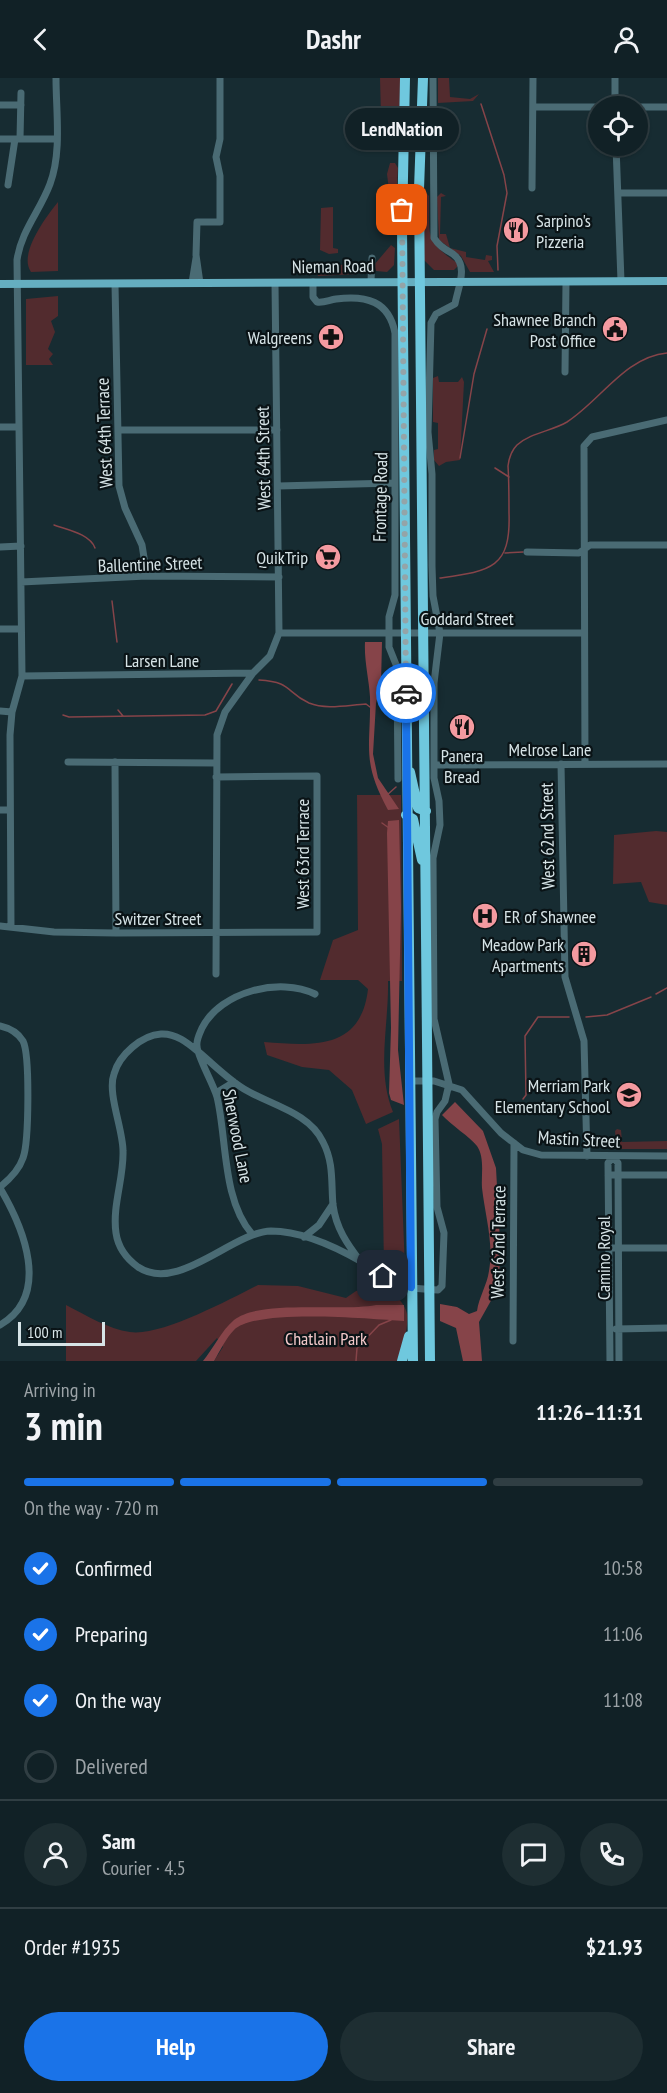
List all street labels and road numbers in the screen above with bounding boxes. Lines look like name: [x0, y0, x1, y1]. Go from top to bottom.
street label: Nieman Road: [292, 254, 374, 278]
street label: West 64th Terrace: [91, 377, 117, 489]
street label: West 64th Street: [251, 406, 275, 510]
street label: Frontage Road: [368, 452, 392, 542]
street label: Ballentine Street: [97, 551, 203, 577]
street label: Goddard Street: [420, 607, 514, 630]
street label: Larsen Lane: [125, 649, 199, 672]
street label: Melrose Lane: [509, 738, 591, 761]
street label: West 62nd Street: [535, 782, 559, 890]
street label: West 63rd Terrace: [291, 799, 314, 909]
street label: Switzer Street: [115, 907, 201, 930]
street label: Sherwood Lane: [218, 1087, 258, 1185]
street label: Mastin Street: [537, 1125, 621, 1153]
street label: West 62nd Terrace: [486, 1185, 510, 1299]
street label: Camino Royal: [592, 1215, 615, 1300]

